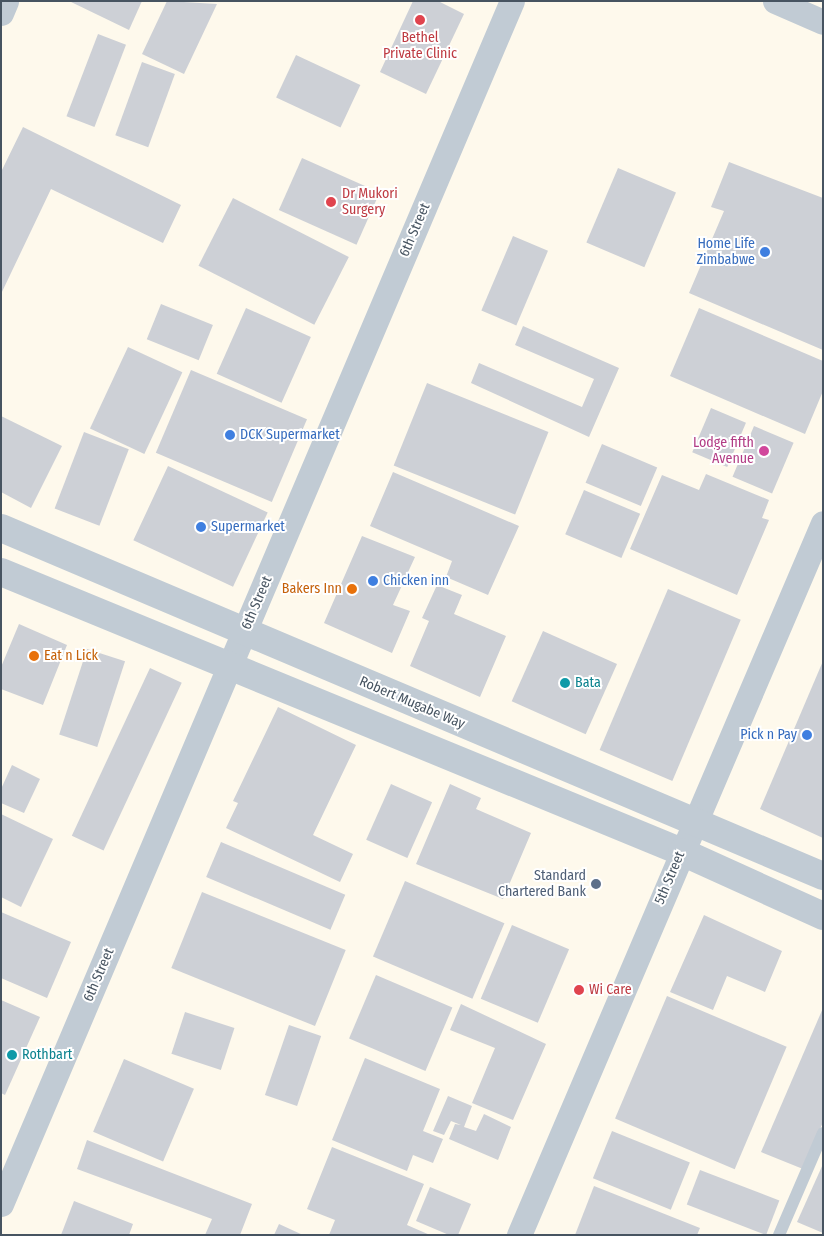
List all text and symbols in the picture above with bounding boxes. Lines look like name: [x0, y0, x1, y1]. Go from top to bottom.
marker: Bethel Private Clinic: [413, 13, 427, 27]
place label: Bethel Private Clinic: [383, 30, 457, 62]
place label: Dr Mukori Surgery: [342, 186, 398, 218]
marker: Dr Mukori Surgery: [324, 195, 338, 209]
street label: 6th Street: [396, 201, 434, 259]
place label: Home Life Zimbabwe: [696, 236, 755, 268]
marker: Home Life Zimbabwe: [759, 246, 771, 258]
place label: DCK Supermarket: [240, 427, 340, 443]
marker: DCK Supermarket: [224, 429, 236, 441]
place label: Lodge fifth Avenue: [693, 435, 754, 468]
marker: Lodge fifth Avenue: [758, 445, 770, 457]
place label: Supermarket: [211, 519, 285, 535]
marker: Supermarket: [195, 521, 207, 533]
place label: Chicken inn: [383, 573, 449, 589]
street label: 6th Street: [238, 574, 276, 632]
marker: Chicken inn: [367, 575, 379, 587]
place label: Bakers Inn: [282, 581, 342, 597]
marker: Bakers Inn: [346, 583, 358, 595]
place label: Eat n Lick: [44, 648, 98, 664]
marker: Eat n Lick: [28, 650, 40, 662]
street label: Robert Mugabe Way: [357, 673, 467, 733]
place label: Bata: [575, 675, 601, 691]
marker: Bata: [559, 677, 571, 689]
place label: Pick n Pay: [740, 727, 797, 743]
marker: Pick n Pay: [801, 729, 813, 741]
street label: 5th Street: [651, 849, 689, 907]
place label: Standard Chartered Bank: [498, 868, 586, 900]
marker: Standard Chartered Bank: [590, 878, 602, 890]
street label: 6th Street: [80, 946, 118, 1004]
place label: Wi Care: [589, 982, 632, 998]
marker: Wi Care: [573, 984, 585, 996]
place label: Rothbart: [22, 1047, 72, 1063]
marker: Rothbart: [6, 1049, 18, 1061]

